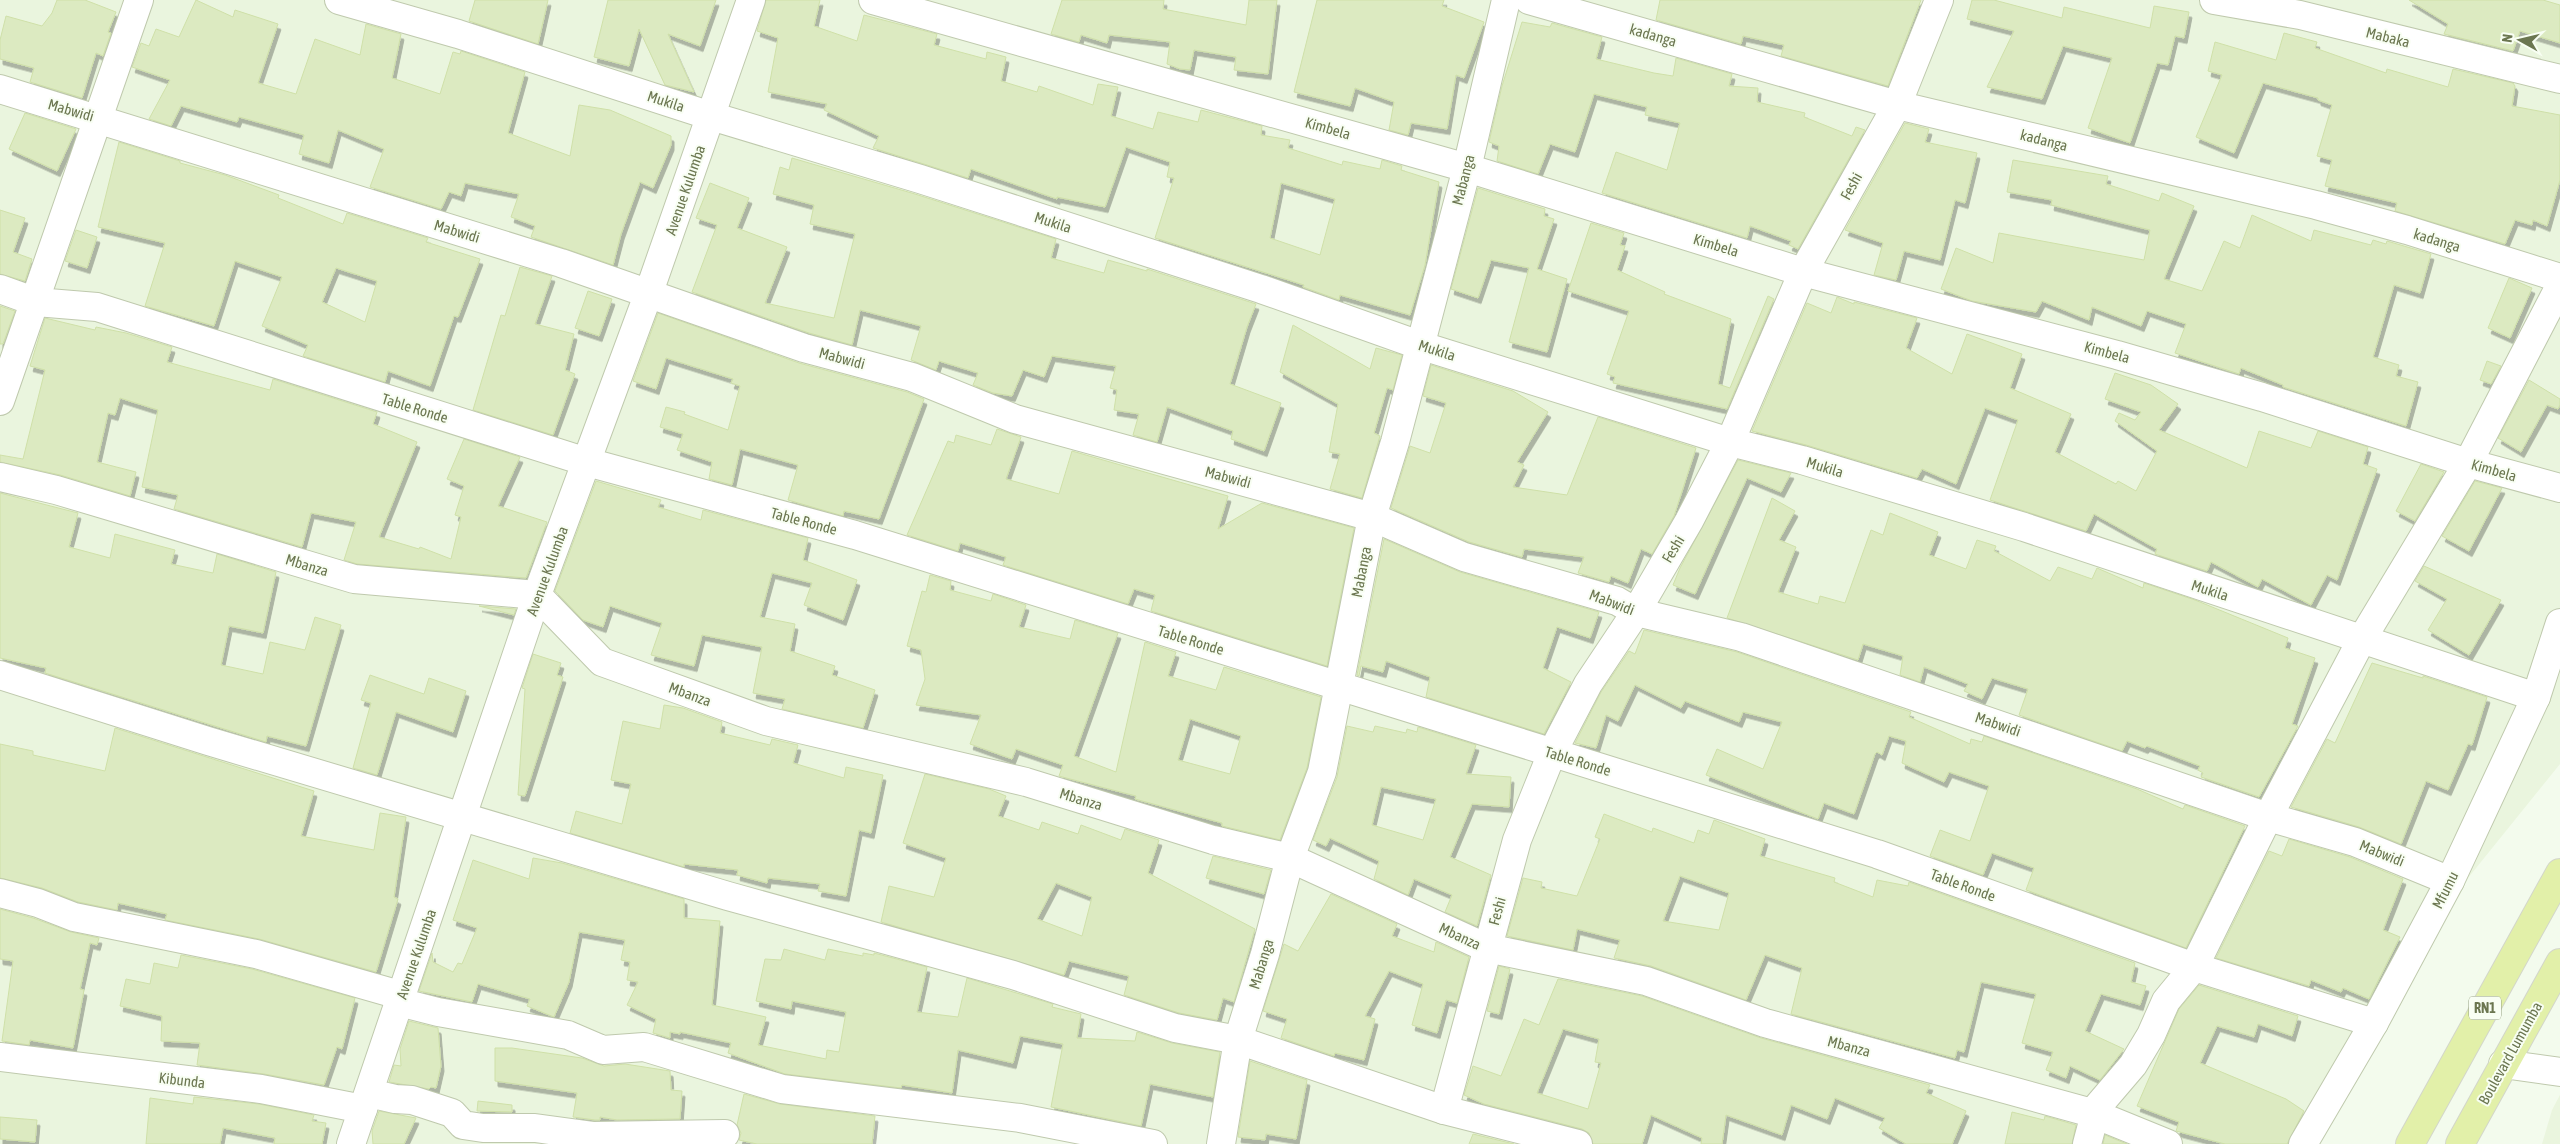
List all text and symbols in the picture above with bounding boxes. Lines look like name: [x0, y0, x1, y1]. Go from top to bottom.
north arrow: [2495, 15, 2545, 65]
street label: kadanga: [1628, 20, 1678, 50]
street label: Mabaka: [2364, 23, 2412, 51]
text: N: [2499, 33, 2516, 43]
street label: Mukila: [645, 87, 687, 115]
street label: Mabwidi: [46, 95, 96, 125]
street label: Kimbela: [1303, 113, 1353, 143]
street label: kadanga: [2019, 126, 2069, 154]
street label: Avenue Kulumba: [662, 143, 708, 237]
street label: Mabanga: [1449, 153, 1477, 207]
street label: Feshi: [1837, 169, 1865, 203]
street label: Mukila: [1032, 208, 1074, 236]
street label: Mabwidi: [432, 216, 482, 246]
street label: kadanga: [2412, 225, 2462, 255]
street label: Kimbela: [1691, 230, 1741, 260]
street label: Mukila: [1416, 336, 1458, 364]
street label: Kimbela: [2082, 338, 2132, 366]
street label: Mabwidi: [817, 344, 867, 372]
street label: Table Ronde: [380, 390, 450, 426]
street label: Mukila: [1804, 453, 1846, 481]
street label: Kimbela: [2469, 455, 2519, 485]
street label: Mabwidi: [1203, 463, 1253, 491]
street label: Table Ronde: [769, 504, 839, 538]
street label: Avenue Kulumba: [523, 524, 571, 618]
street label: Feshi: [1658, 532, 1688, 566]
street label: Mabanga: [1348, 545, 1374, 599]
street label: Mbanza: [284, 550, 330, 580]
street label: Mukila: [2189, 576, 2231, 604]
street label: Mabwidi: [1587, 586, 1637, 618]
street label: Table Ronde: [1156, 622, 1226, 658]
street label: Mbanza: [667, 679, 713, 709]
street label: Mabwidi: [1973, 708, 2023, 740]
street label: Table Ronde: [1543, 743, 1613, 779]
street label: Mbanza: [1058, 784, 1104, 814]
street label: Mabwidi: [2357, 836, 2407, 870]
street label: Table Ronde: [1928, 865, 1998, 905]
street label: Mfumu: [2428, 869, 2462, 911]
street label: Feshi: [1485, 895, 1509, 927]
street label: Avenue Kulumba: [393, 907, 439, 1001]
street label: Mbanza: [1437, 919, 1483, 953]
street label: Mabanga: [1245, 937, 1277, 991]
road number: RN1: [2469, 996, 2501, 1020]
street label: Boulevard Lumumba: [2475, 999, 2545, 1107]
street label: Mbanza: [1826, 1032, 1872, 1060]
street label: Kibunda: [158, 1069, 206, 1091]

